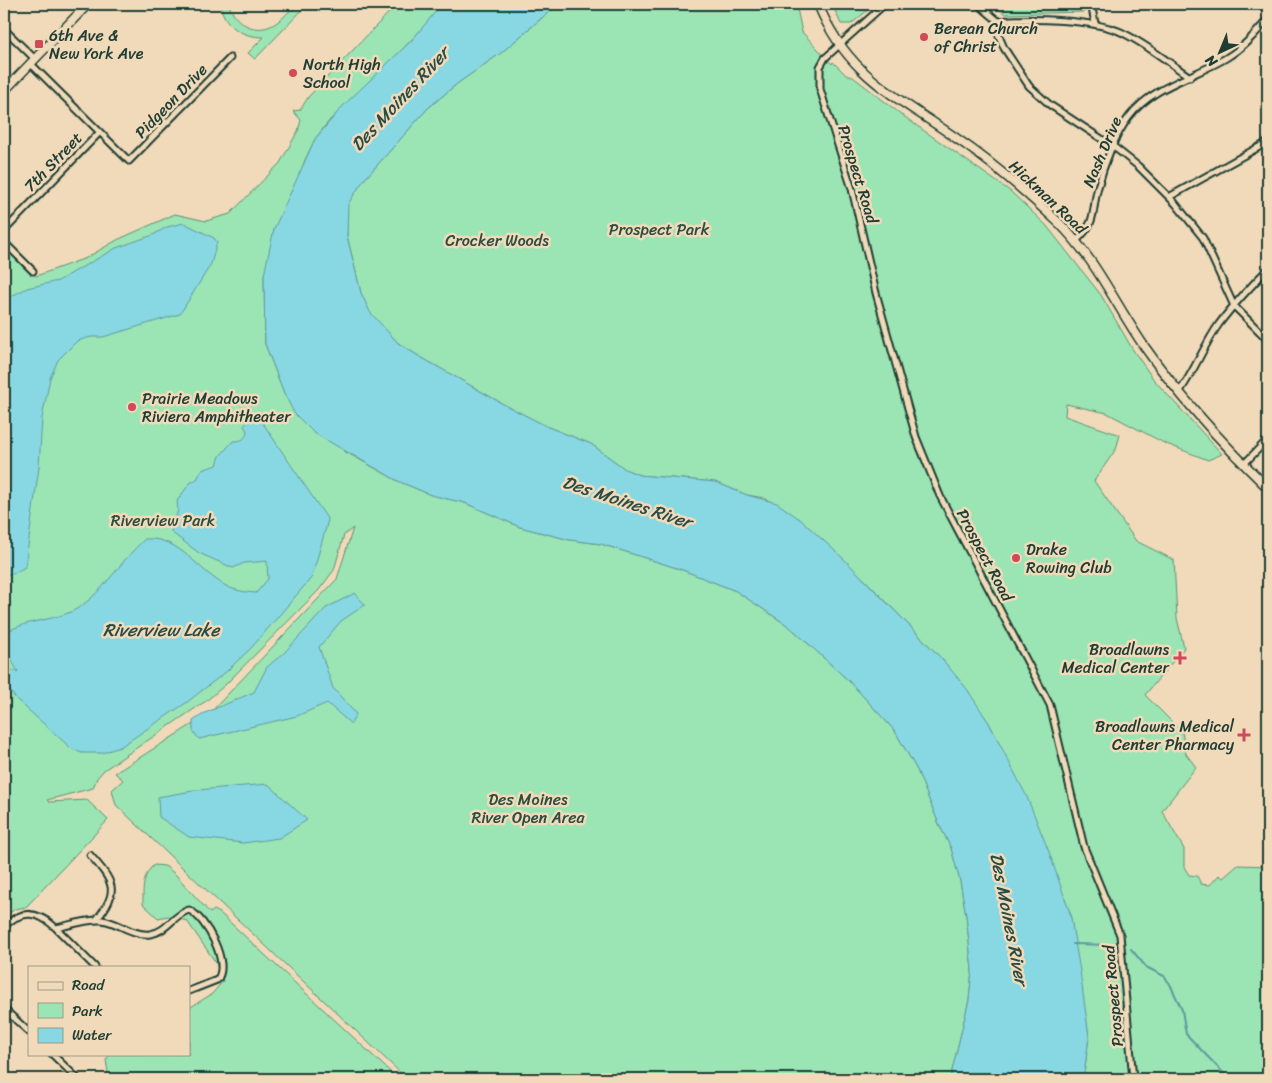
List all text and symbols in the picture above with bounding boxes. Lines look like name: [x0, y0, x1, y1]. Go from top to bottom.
place label: Berean Church of Christ: [934, 14, 1038, 61]
place label: 6th Ave & New York Ave: [49, 21, 144, 68]
north arrow: [1194, 28, 1244, 78]
marker: Berean Church of Christ: [918, 31, 930, 43]
water label: Des Moines River: [343, 37, 460, 159]
marker: 6th Ave & New York Ave: [33, 38, 45, 50]
text: N: [1199, 48, 1224, 74]
place label: North High School: [303, 50, 381, 97]
street label: Pidgeon Drive: [127, 56, 215, 146]
marker: North High School: [287, 67, 299, 79]
street label: Nash Drive: [1074, 112, 1130, 192]
street label: Prospect Road: [829, 121, 887, 228]
street label: 7th Street: [16, 125, 90, 199]
street label: Hickman Road: [1002, 152, 1095, 243]
park label: Prospect Park: [609, 215, 710, 244]
park label: Crocker Woods: [445, 226, 549, 255]
place label: Prairie Meadows Riviera Amphitheater: [142, 384, 292, 431]
marker: Prairie Meadows Riviera Amphitheater: [126, 401, 138, 413]
water label: Des Moines River: [558, 466, 699, 539]
street label: Prospect Road: [948, 503, 1022, 608]
park label: Riverview Park: [111, 506, 215, 535]
place label: Drake Rowing Club: [1026, 535, 1112, 582]
marker: Drake Rowing Club: [1010, 552, 1022, 564]
water label: Riverview Lake: [103, 614, 221, 646]
place label: Broadlawns Medical Center: [1062, 635, 1170, 682]
marker: Broadlawns Medical Center: [1173, 651, 1187, 665]
place label: Broadlawns Medical Center Pharmacy: [1095, 712, 1235, 759]
marker: Broadlawns Medical Center Pharmacy: [1238, 729, 1250, 741]
park label: Des Moines River Open Area: [471, 785, 585, 832]
water label: Des Moines River: [981, 850, 1038, 991]
street label: Prospect Road: [1094, 943, 1132, 1048]
legend: [28, 966, 190, 1056]
text: Road: [72, 972, 105, 998]
text: Park: [72, 998, 103, 1024]
text: Water: [72, 1022, 112, 1048]

